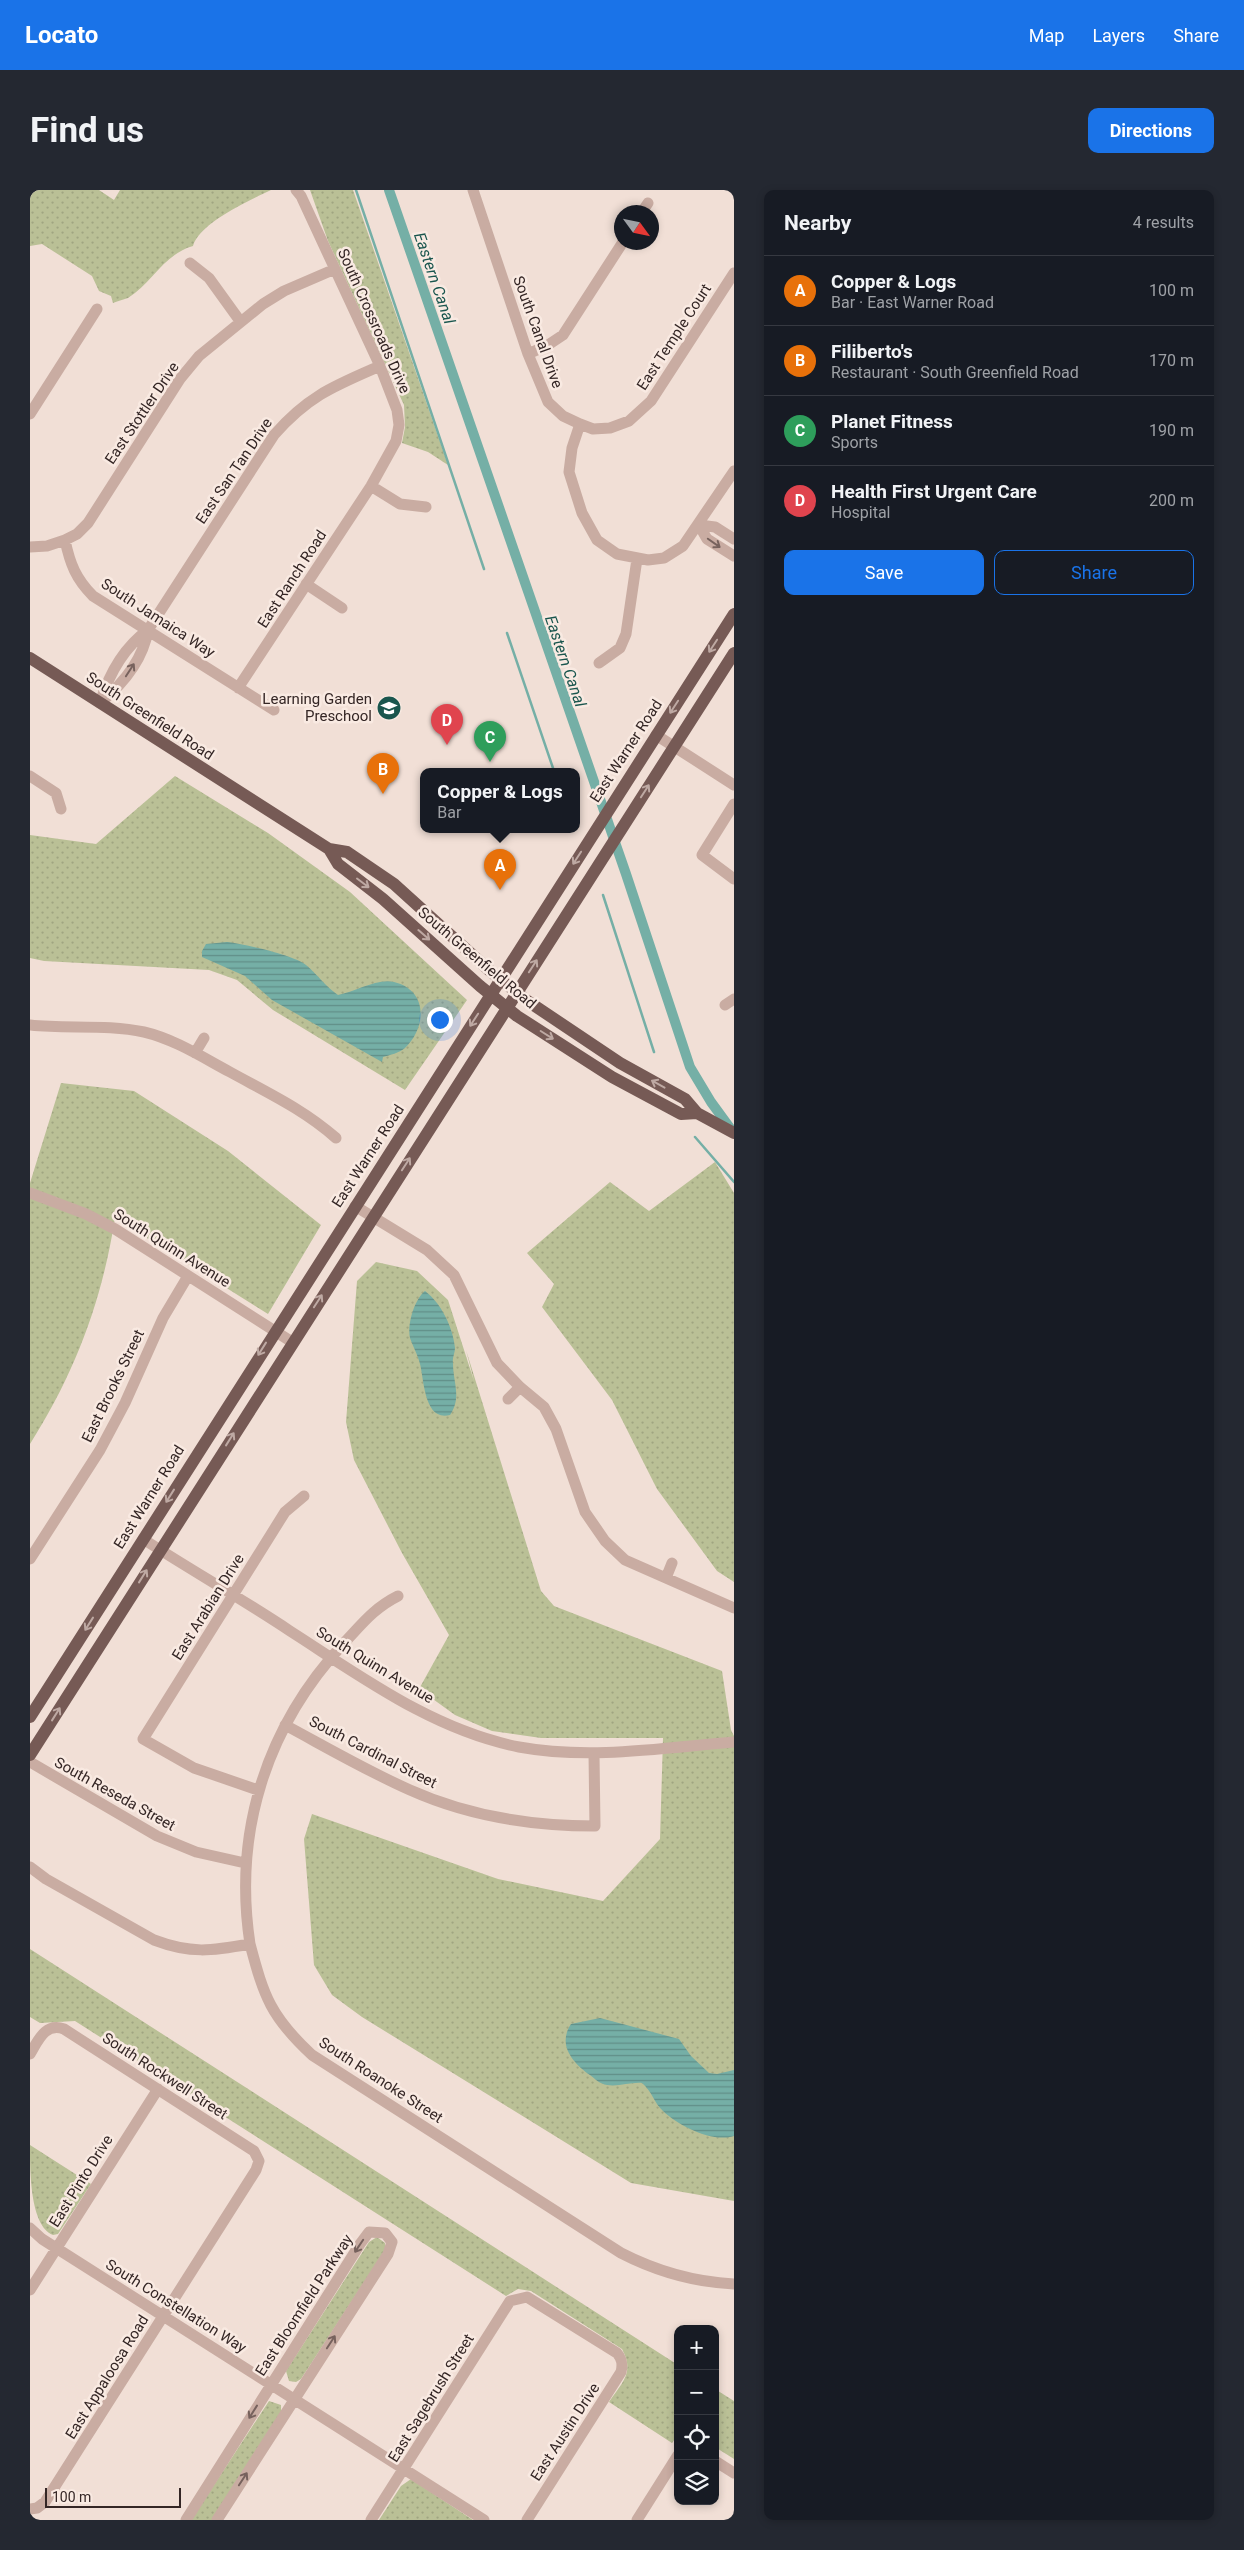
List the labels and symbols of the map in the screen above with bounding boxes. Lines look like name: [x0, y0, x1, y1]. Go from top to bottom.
north arrow: [614, 205, 659, 250]
water label: Eastern Canal: [410, 230, 459, 327]
street label: South Crossroads Drive: [334, 246, 414, 396]
street label: South Canal Drive: [509, 273, 567, 391]
street label: East Temple Court: [633, 281, 715, 393]
street label: East Stottler Drive: [101, 359, 183, 467]
street label: East San Tan Drive: [192, 415, 276, 527]
street label: East Ranch Road: [254, 527, 330, 631]
one-way arrow: [707, 538, 721, 548]
street label: South Jamaica Way: [98, 575, 218, 661]
water label: Eastern Canal: [541, 613, 590, 710]
one-way arrow: [708, 639, 719, 653]
one-way arrow: [125, 664, 135, 678]
street label: South Greenfield Road: [83, 668, 217, 764]
place label: Learning Garden Preschool: [262, 690, 372, 725]
school or university icon: Learning Garden Preschool: [376, 695, 402, 721]
street label: East Warner Road: [586, 696, 666, 806]
one-way arrow: [669, 699, 679, 713]
pin: D: [431, 704, 463, 745]
pin: C: [474, 721, 506, 762]
pin: B: [367, 753, 399, 794]
one-way arrow: [640, 784, 651, 798]
pin: A: [484, 849, 516, 890]
one-way arrow: [571, 850, 581, 864]
one-way arrow: [356, 878, 369, 889]
street label: South Greenfield Road: [414, 903, 540, 1013]
one-way arrow: [417, 929, 430, 940]
one-way arrow: [528, 960, 538, 974]
your location: [427, 1007, 453, 1033]
one-way arrow: [468, 1012, 478, 1026]
one-way arrow: [539, 1030, 553, 1040]
one-way arrow: [651, 1079, 666, 1089]
street label: East Warner Road: [328, 1101, 408, 1211]
one-way arrow: [401, 1157, 411, 1171]
street label: South Quinn Avenue: [110, 1205, 234, 1291]
one-way arrow: [313, 1294, 323, 1308]
street label: East Brooks Street: [78, 1327, 148, 1445]
one-way arrow: [257, 1342, 267, 1356]
one-way arrow: [225, 1433, 235, 1447]
street label: East Warner Road: [110, 1442, 188, 1552]
one-way arrow: [164, 1488, 174, 1502]
street label: East Arabian Drive: [168, 1551, 248, 1663]
one-way arrow: [138, 1570, 148, 1584]
one-way arrow: [83, 1617, 93, 1631]
street label: South Quinn Avenue: [313, 1623, 437, 1707]
one-way arrow: [51, 1707, 61, 1721]
street label: South Cardinal Street: [306, 1712, 440, 1792]
street label: South Reseda Street: [51, 1753, 179, 1835]
street label: South Rockwell Street: [99, 2029, 231, 2123]
street label: South Roanoke Street: [316, 2033, 446, 2127]
street label: East Pinto Drive: [45, 2132, 117, 2230]
street label: East Bloomfield Parkway: [252, 2231, 356, 2379]
one-way arrow: [354, 2238, 364, 2252]
street label: South Constellation Way: [102, 2255, 250, 2357]
street label: East Appaloosa Road: [62, 2312, 152, 2442]
street label: East Sagebrush Street: [384, 2331, 478, 2465]
one-way arrow: [326, 2336, 336, 2350]
street label: East Austin Drive: [527, 2380, 603, 2484]
one-way arrow: [248, 2405, 258, 2419]
one-way arrow: [238, 2472, 248, 2486]
scale bar: [45, 2485, 181, 2508]

